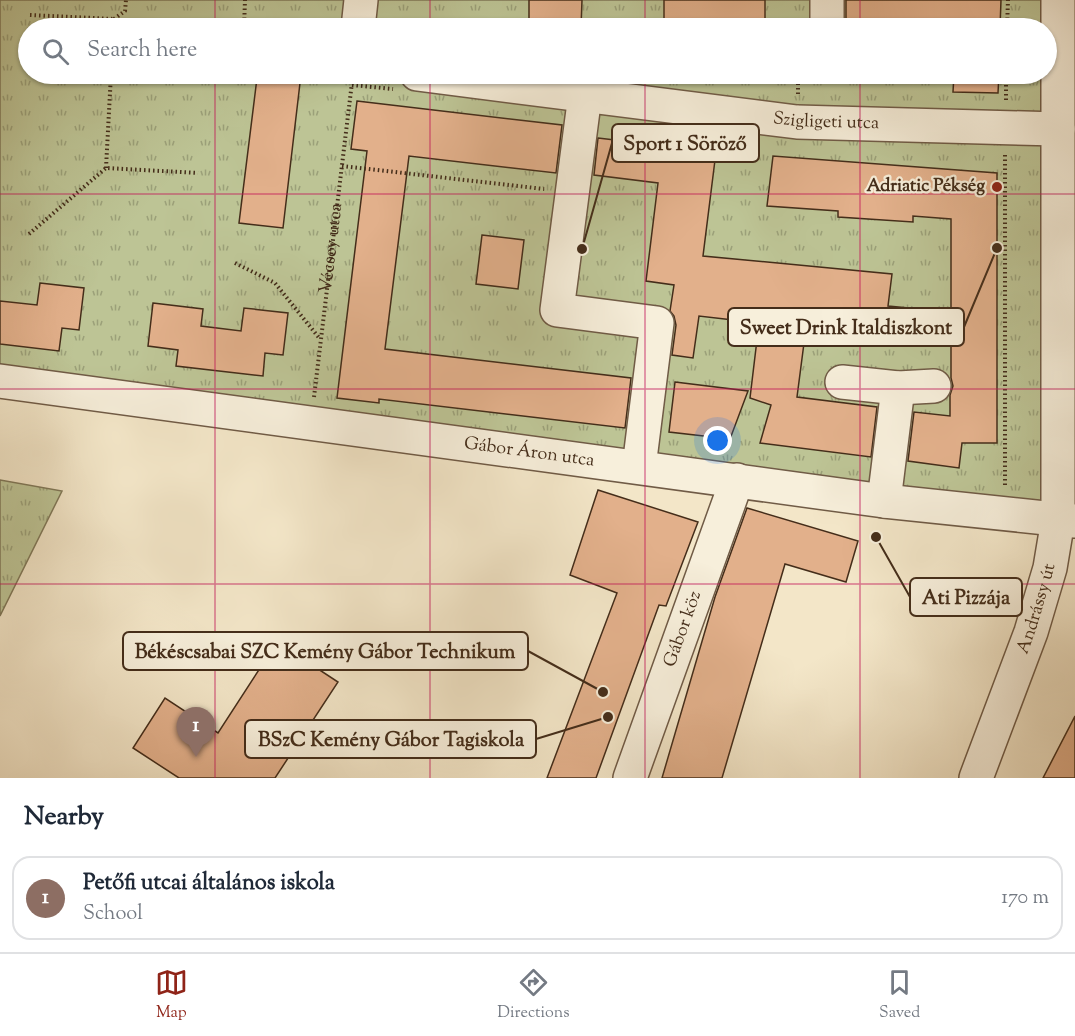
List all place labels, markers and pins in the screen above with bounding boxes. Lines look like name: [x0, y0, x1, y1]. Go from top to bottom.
callout: Sport 1 Söröző: [612, 124, 759, 162]
place label: Adriatic Pékség: [866, 174, 985, 200]
marker: Adriatic Pékség: [990, 180, 1004, 194]
callout: Sweet Drink Italdiszkont: [728, 308, 964, 346]
callout: Ati Pizzája: [910, 578, 1022, 616]
callout: Békéscsabai SZC Kemény Gábor Technikum: [123, 632, 528, 670]
pin: 1: [176, 708, 216, 757]
callout: BSzC Kemény Gábor Tagiskola: [245, 720, 536, 758]

